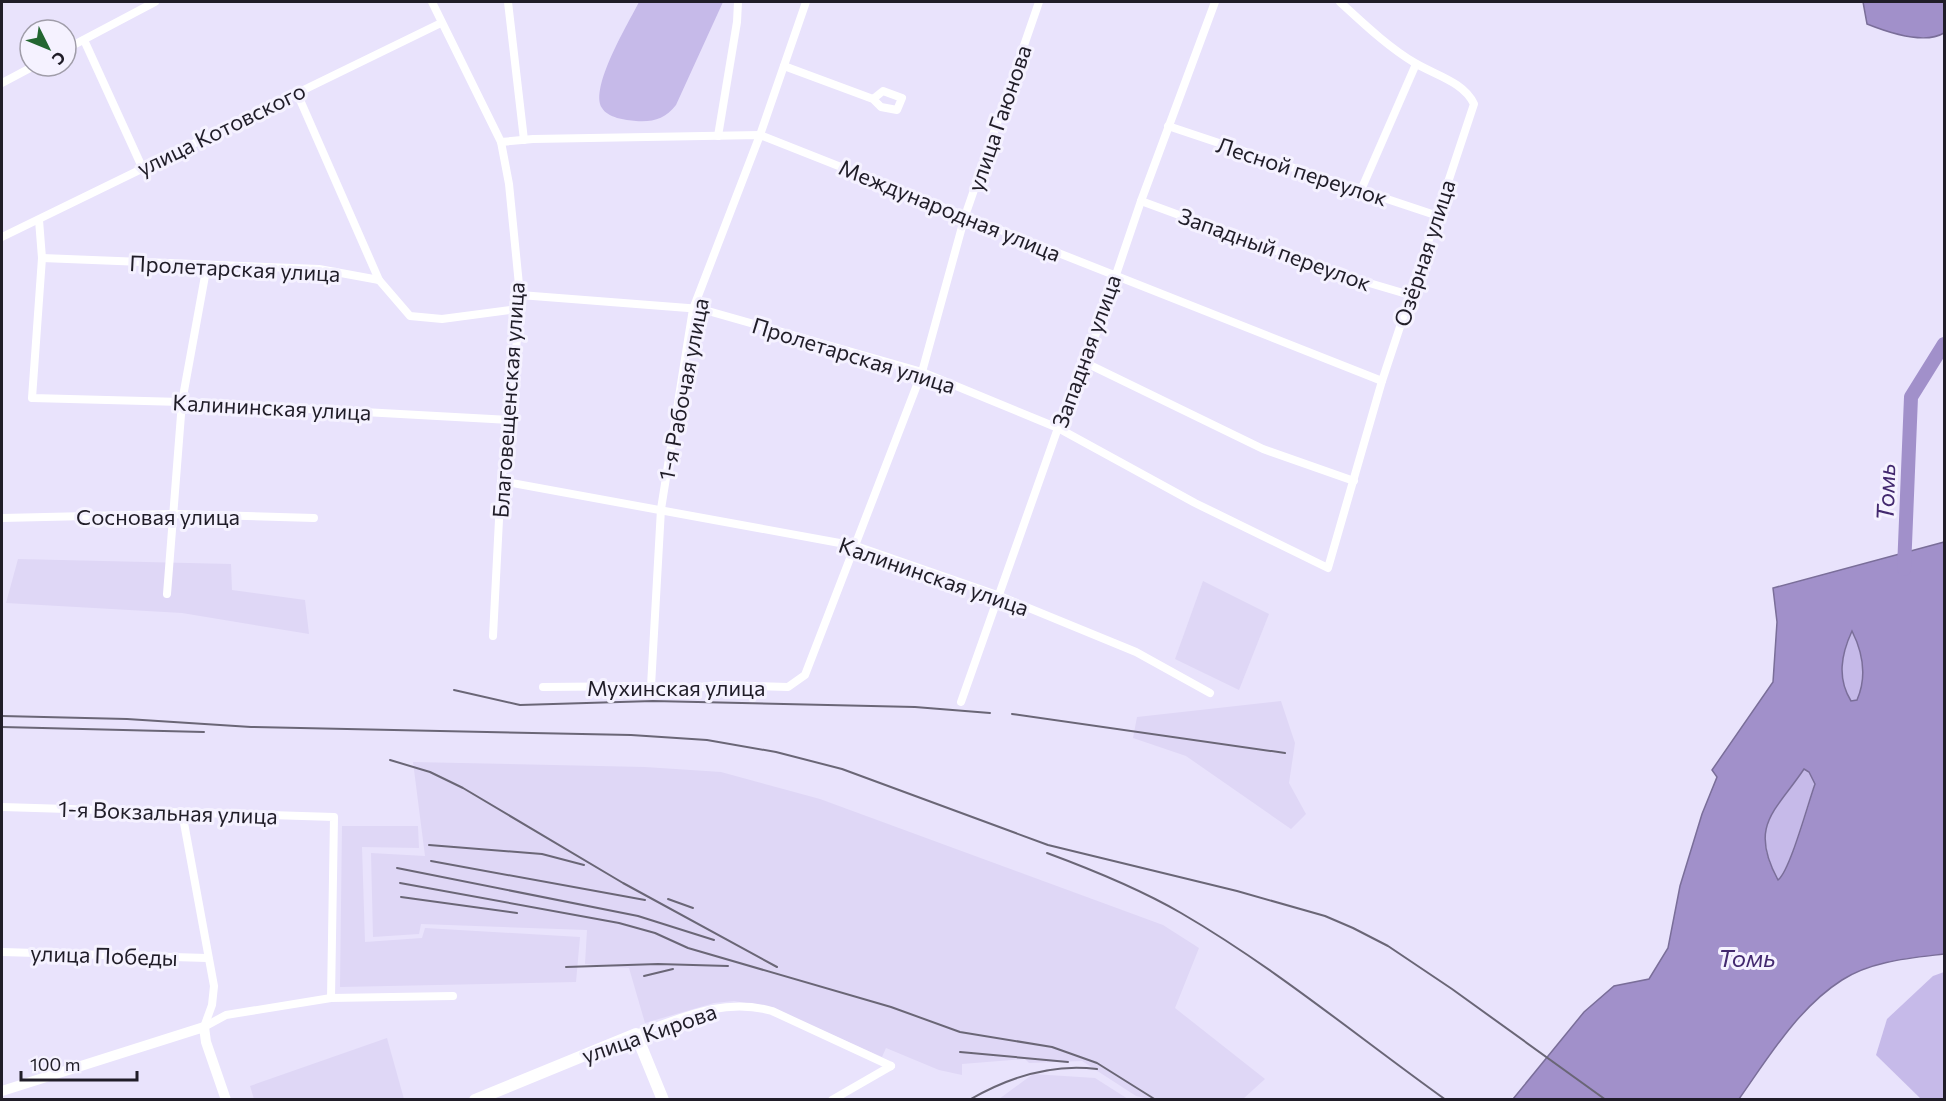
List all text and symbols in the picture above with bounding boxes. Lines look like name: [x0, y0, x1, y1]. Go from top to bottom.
north arrow: [18, 18, 78, 78]
street label: улица Гаюнова: [961, 41, 1037, 195]
text: С: [49, 48, 70, 69]
street label: улица Котовского: [132, 76, 310, 182]
street label: Лесной переулок: [1213, 131, 1391, 211]
street label: Международная улица: [835, 153, 1065, 267]
street label: Озёрная улица: [1388, 176, 1460, 330]
street label: Западный переулок: [1175, 202, 1375, 296]
street label: Пролетарская улица: [129, 249, 341, 287]
street label: Западная улица: [1046, 271, 1126, 431]
street label: Благовещенская улица: [486, 281, 530, 519]
street label: 1-я Рабочая улица: [652, 296, 714, 482]
street label: Пролетарская улица: [749, 311, 959, 399]
street label: Калининская улица: [172, 388, 372, 426]
water label: Томь: [1870, 463, 1900, 521]
street label: Сосновая улица: [76, 503, 240, 530]
street label: Калининская улица: [835, 531, 1033, 621]
street label: Мухинская улица: [587, 674, 765, 701]
street label: 1-я Вокзальная улица: [58, 795, 278, 829]
street label: улица Победы: [30, 939, 178, 971]
water label: Томь: [1718, 943, 1776, 972]
street label: улица Кирова: [578, 997, 720, 1069]
scale bar: [21, 1044, 136, 1082]
text: 100 m: [30, 1053, 80, 1075]

